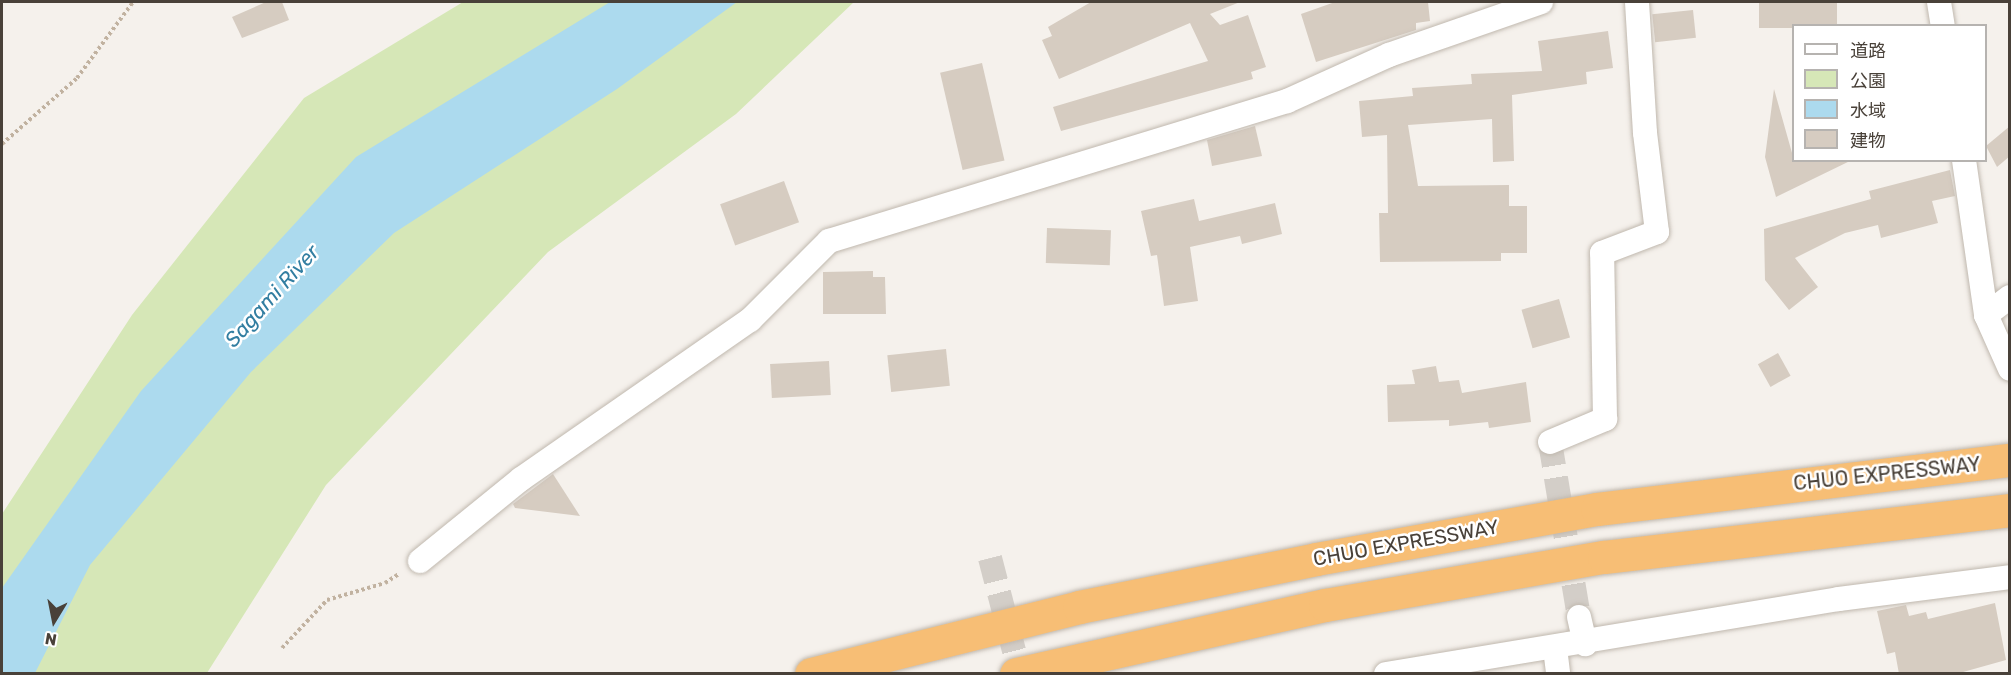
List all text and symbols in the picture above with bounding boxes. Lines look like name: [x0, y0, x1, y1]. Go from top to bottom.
legend: [1792, 24, 1987, 162]
text: 道路: [1850, 40, 1886, 62]
text: 公園: [1850, 70, 1886, 92]
text: 水域: [1850, 100, 1886, 122]
text: 建物: [1850, 130, 1886, 152]
water label: Sagami River: [219, 240, 325, 352]
street label: CHUO EXPRESSWAY: [1792, 452, 1982, 496]
street label: CHUO EXPRESSWAY: [1311, 515, 1501, 571]
north arrow: [24, 591, 84, 651]
text: N: [43, 629, 58, 650]

